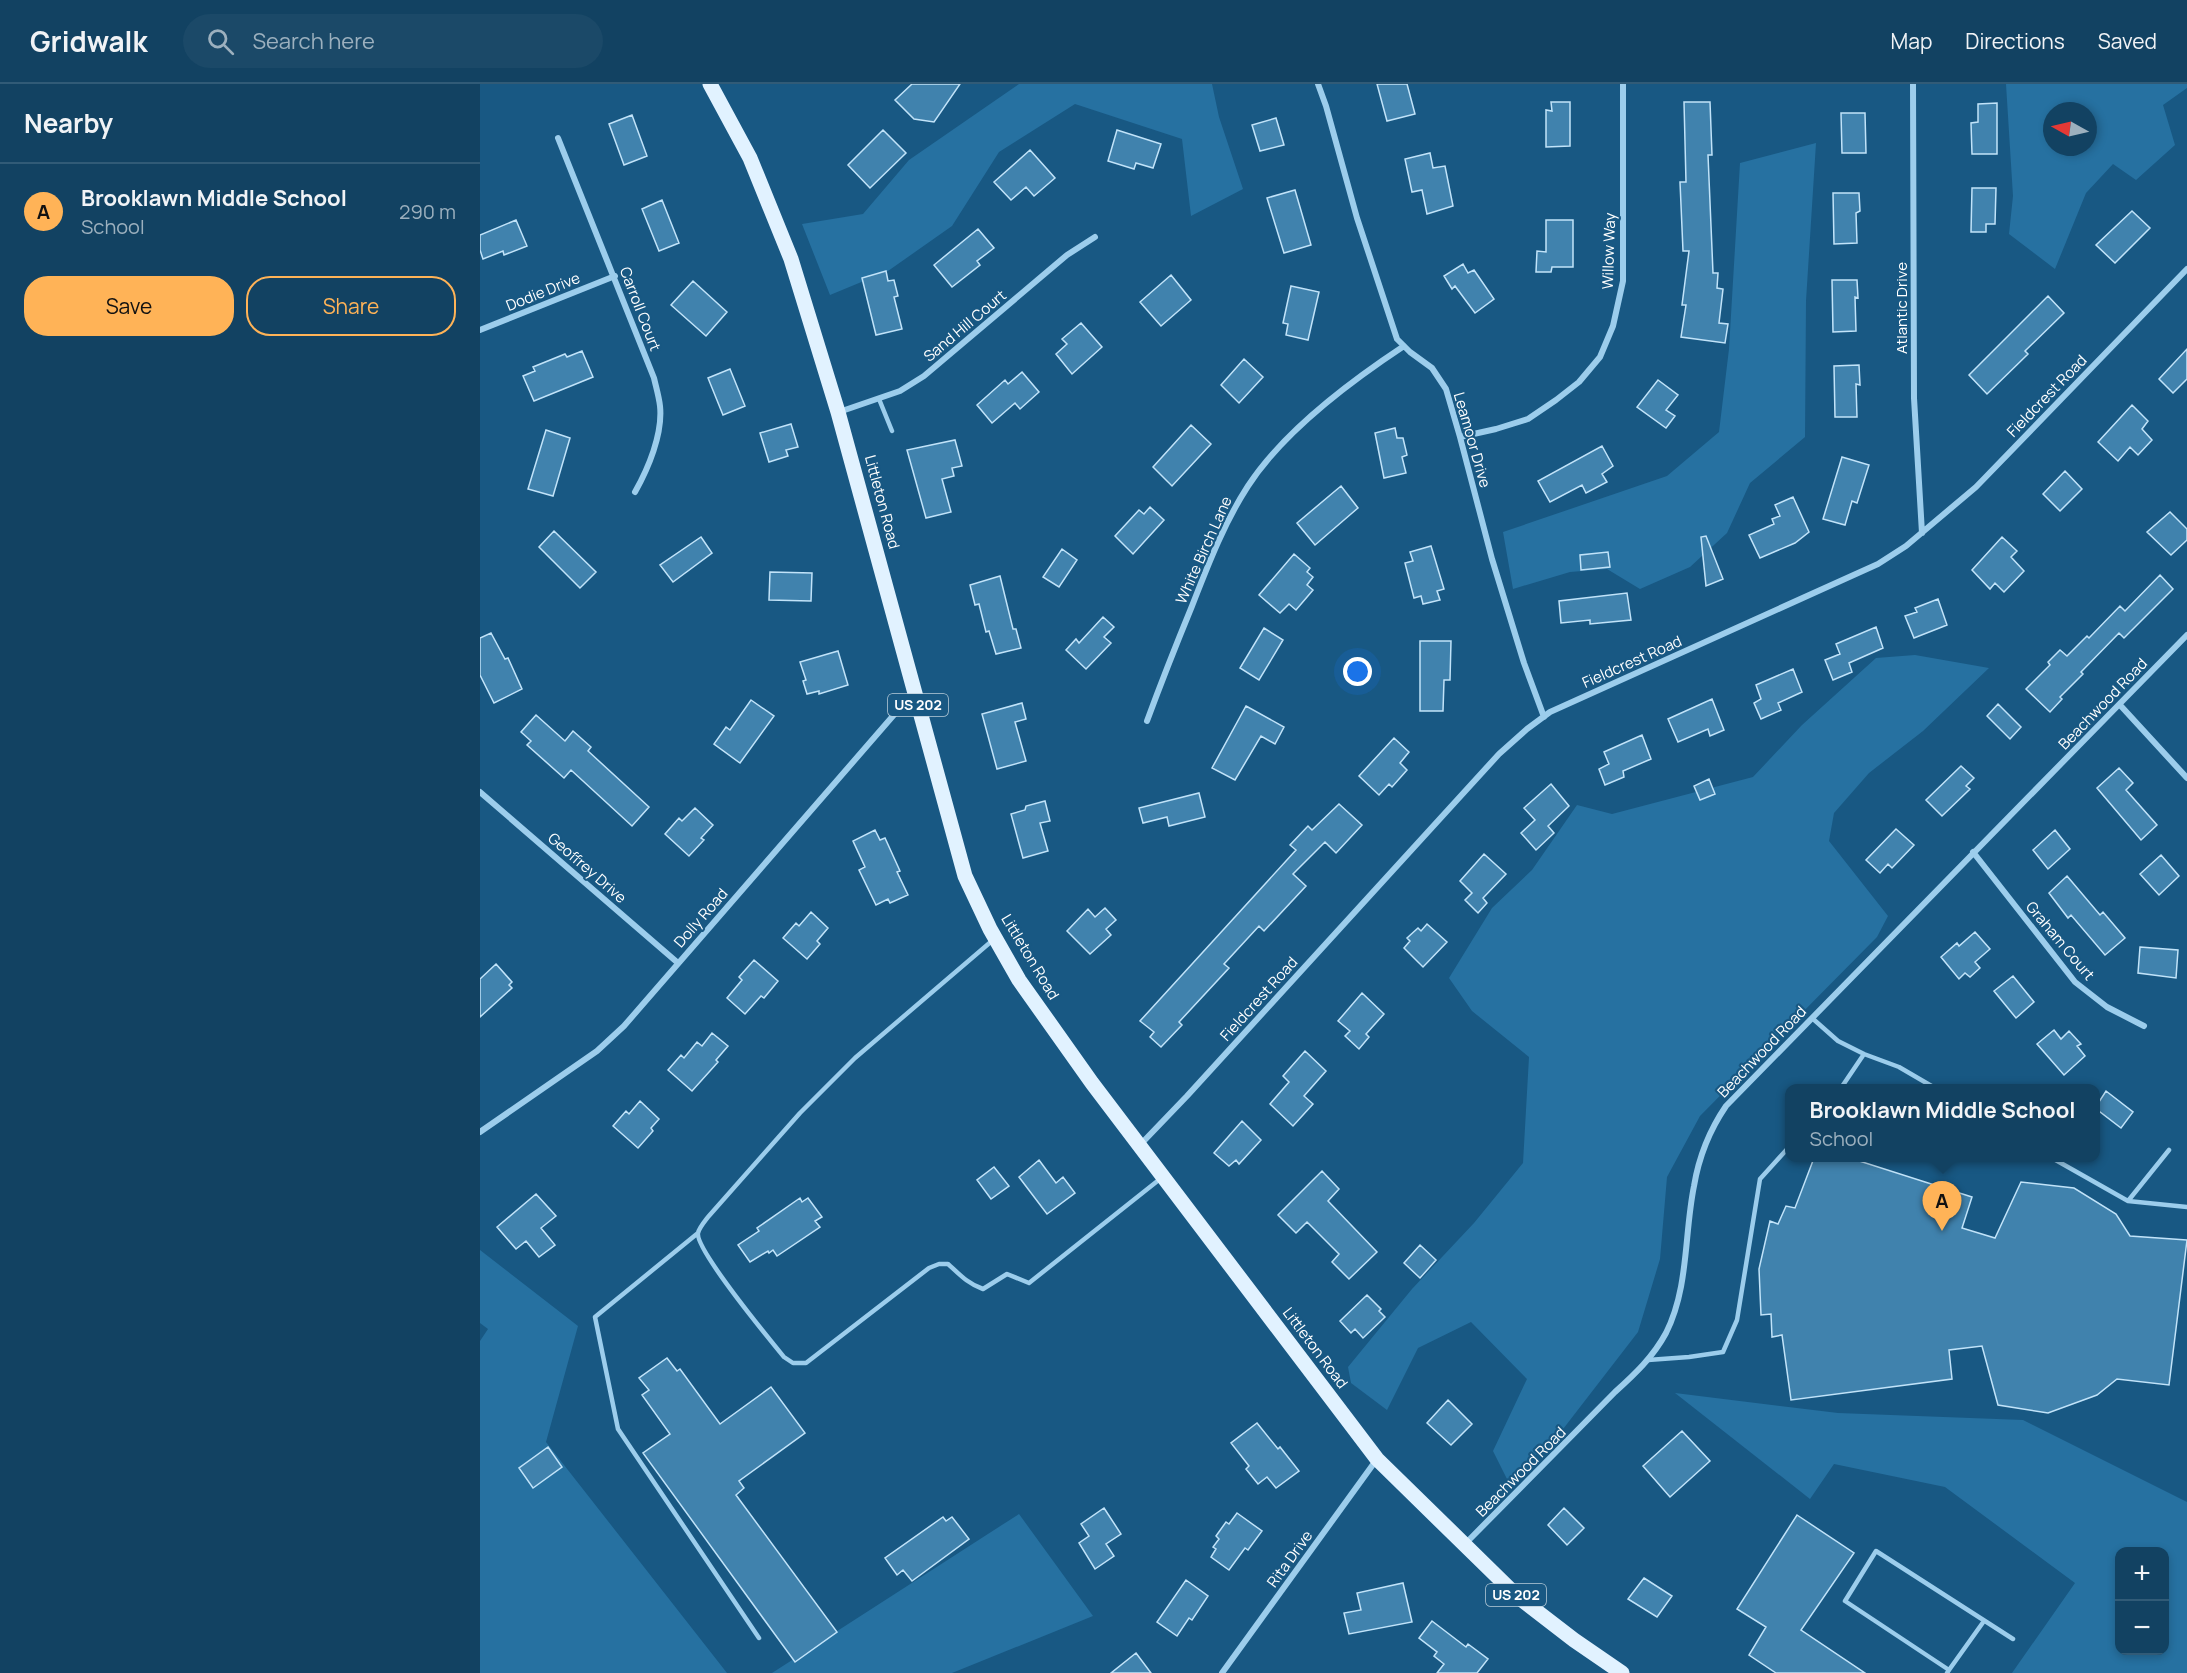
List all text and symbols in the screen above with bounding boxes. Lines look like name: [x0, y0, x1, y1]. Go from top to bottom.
search box: [183, 14, 603, 68]
text: Gridwalk: [30, 22, 147, 60]
icon: search: [204, 25, 237, 58]
text: Search here: [252, 26, 375, 56]
text: Map: [1891, 27, 1932, 55]
text: Directions: [1965, 27, 2065, 55]
text: Saved: [2098, 27, 2157, 55]
north arrow: [2043, 102, 2097, 156]
text: Nearby: [24, 105, 113, 141]
text: Brooklawn Middle School: [81, 183, 347, 213]
text: A: [37, 198, 50, 225]
text: 290 m: [399, 198, 456, 225]
street label: Willow Way: [1597, 212, 1620, 290]
text: School: [81, 213, 145, 240]
street label: Atlantic Drive: [1891, 262, 1912, 354]
street label: Carroll Court: [615, 264, 666, 354]
street label: Dodie Drive: [503, 267, 583, 316]
button: Save: [24, 276, 234, 336]
button: Share: [246, 276, 456, 336]
street label: Sand Hill Court: [919, 285, 1011, 366]
street label: Fieldcrest Road: [2002, 350, 2091, 441]
street label: Leamoor Drive: [1449, 390, 1496, 490]
street label: Littleton Road: [860, 453, 905, 551]
street label: White Birch Lane: [1170, 492, 1237, 607]
street label: Fieldcrest Road: [1579, 630, 1685, 693]
street label: Beachwood Road: [2053, 653, 2152, 754]
your location: [1343, 657, 1372, 686]
road number: US 202: [888, 694, 948, 716]
street label: Geoffrey Drive: [543, 828, 631, 908]
street label: Dolly Road: [669, 883, 732, 952]
street label: Graham Court: [2021, 897, 2100, 985]
street label: Littleton Road: [997, 910, 1064, 1004]
street label: Fieldcrest Road: [1215, 952, 1302, 1045]
street label: Beachwood Road: [1712, 1001, 1811, 1102]
popup: [1785, 1084, 2100, 1162]
text: Brooklawn Middle School: [1810, 1095, 2075, 1125]
text: School: [1810, 1125, 1873, 1152]
pin: A: [1922, 1182, 1962, 1231]
street label: Littleton Road: [1278, 1303, 1353, 1393]
street label: Beachwood Road: [1471, 1422, 1570, 1521]
street label: Rita Drive: [1262, 1526, 1317, 1591]
map controls: [2115, 1547, 2169, 1655]
button: +: [2115, 1547, 2169, 1601]
road number: US 202: [1486, 1584, 1546, 1606]
button: −: [2115, 1601, 2169, 1655]

